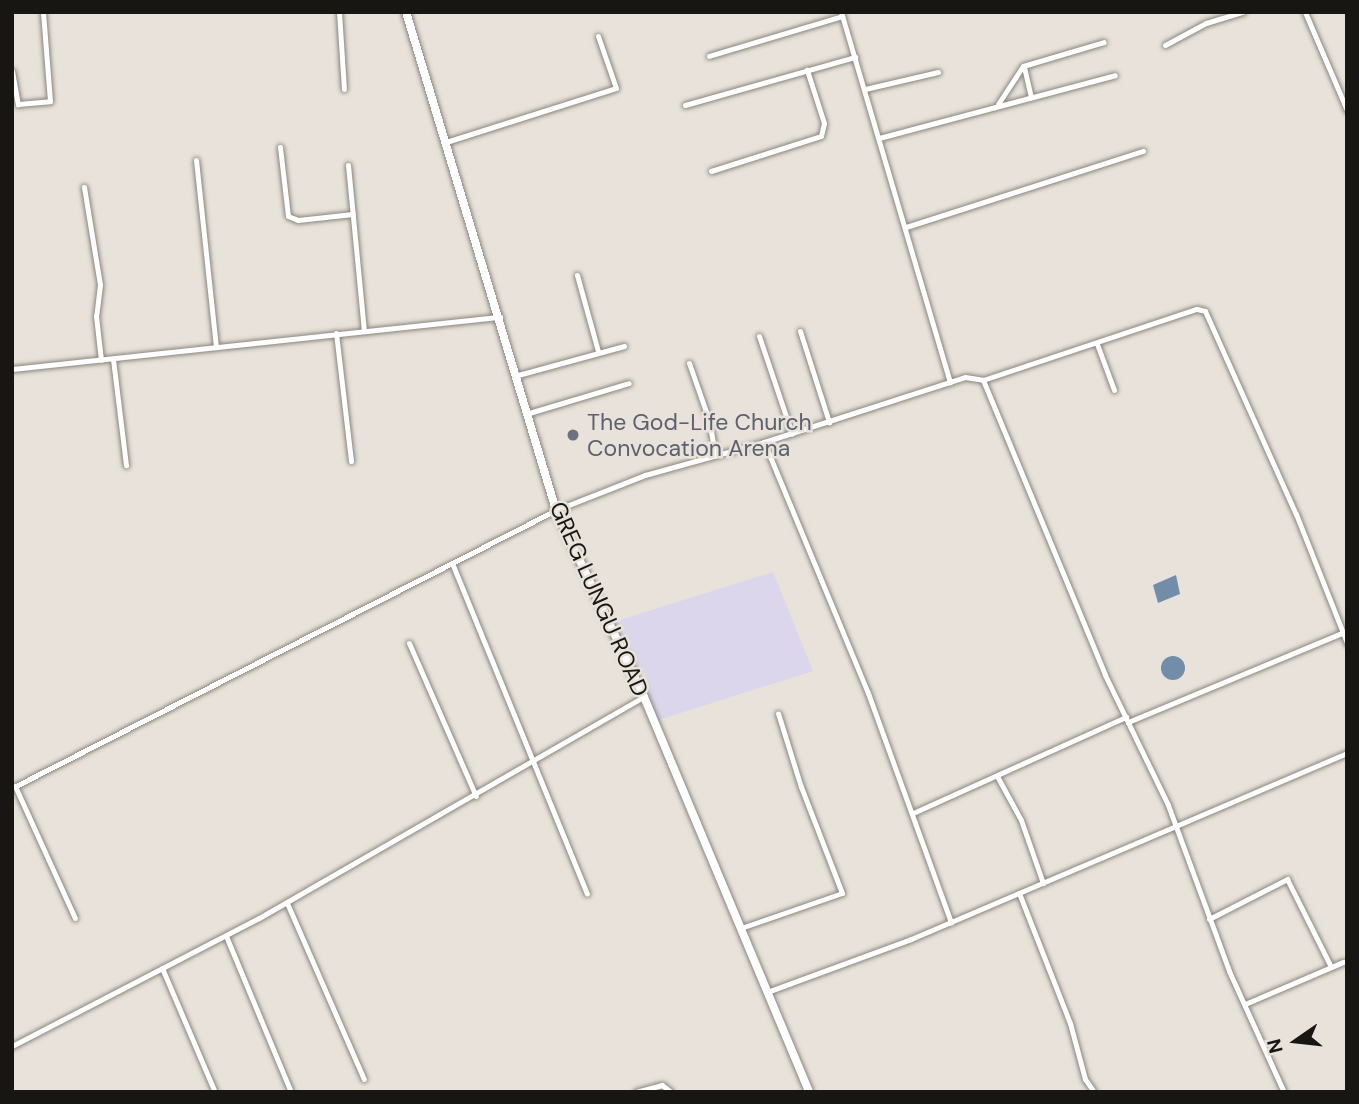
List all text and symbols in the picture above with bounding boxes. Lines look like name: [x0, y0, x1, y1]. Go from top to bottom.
place label: The God-Life Church Convocation Arena: [587, 408, 812, 462]
marker: The God-Life Church Convocation Arena: [565, 427, 581, 443]
street label: GREG LUNGU ROAD: [544, 497, 654, 701]
north arrow: [1261, 1006, 1331, 1076]
text: N: [1261, 1036, 1289, 1056]

